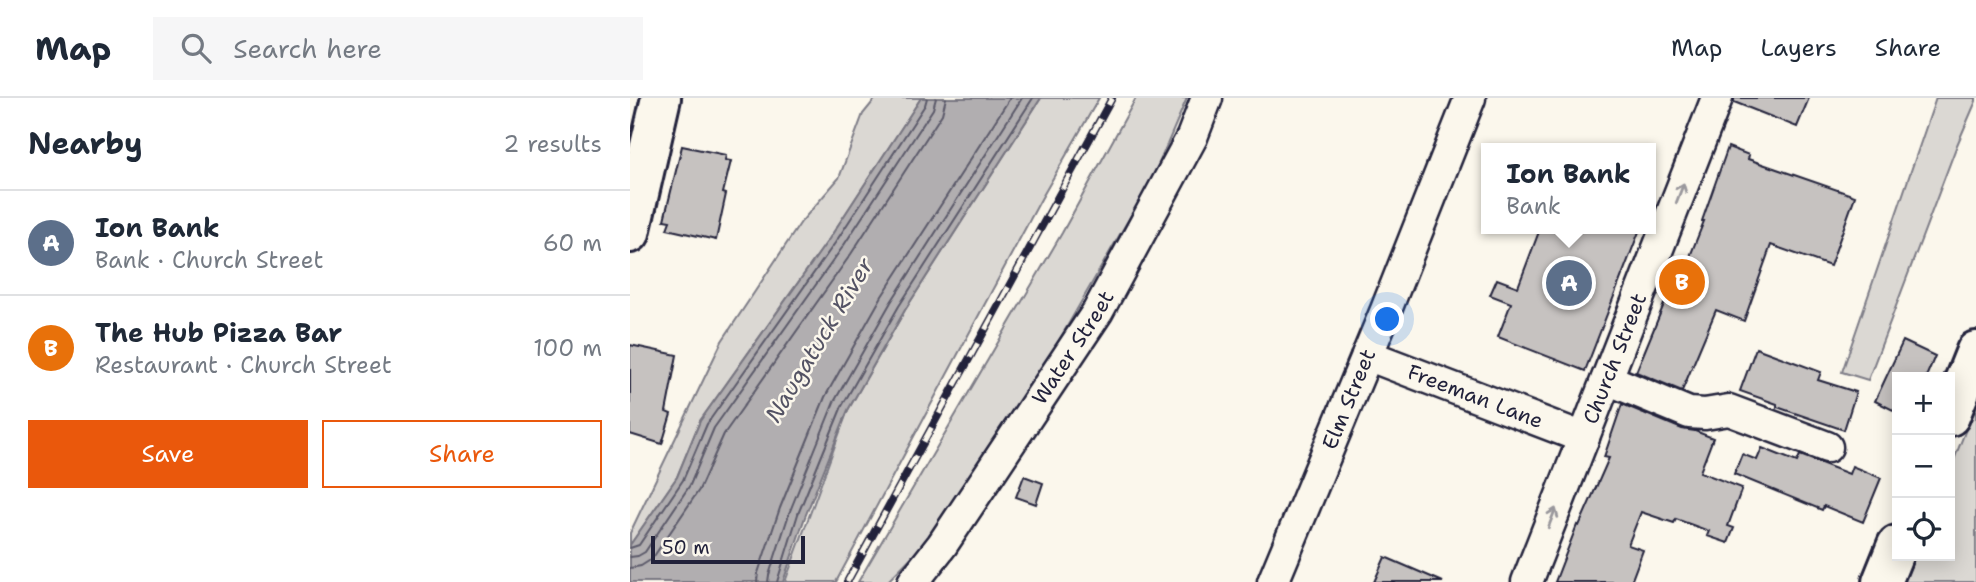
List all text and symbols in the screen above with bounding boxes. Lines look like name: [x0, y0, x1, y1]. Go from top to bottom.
search box: [153, 17, 643, 80]
text: Map: [35, 26, 111, 71]
icon: search: [177, 29, 215, 67]
text: Search here: [233, 31, 382, 66]
text: Map: [1671, 32, 1722, 64]
text: Layers: [1760, 32, 1837, 64]
text: Share: [1875, 32, 1941, 64]
text: Nearby: [28, 123, 143, 164]
text: 2 results: [503, 129, 602, 159]
popup: [1481, 143, 1656, 234]
text: Ion Bank: [1506, 156, 1631, 191]
one-way arrow: [1674, 182, 1687, 204]
text: Bank: [1506, 191, 1561, 221]
text: Ion Bank: [95, 210, 220, 245]
text: A: [42, 228, 60, 258]
text: 60 m: [543, 228, 602, 258]
text: Bank · Church Street: [95, 245, 324, 275]
water label: Naugatuck River: [758, 251, 881, 428]
pin: B: [1659, 256, 1705, 308]
pin: A: [1546, 257, 1592, 309]
street label: Water Street: [1025, 286, 1120, 410]
street label: Church Street: [1576, 289, 1653, 428]
your location: [1370, 302, 1404, 336]
text: The Hub Pizza Bar: [95, 315, 342, 350]
text: B: [44, 333, 58, 363]
text: 100 m: [533, 333, 602, 363]
street label: Elm Street: [1316, 345, 1382, 454]
text: Restaurant · Church Street: [95, 350, 392, 380]
street label: Freeman Lane: [1404, 358, 1547, 435]
map controls: [1892, 372, 1955, 561]
button: +: [1892, 372, 1955, 435]
button: Save: [28, 420, 308, 488]
button: Share: [322, 420, 602, 488]
button: −: [1892, 435, 1955, 498]
button: locate: [1892, 498, 1955, 561]
one-way arrow: [1547, 508, 1560, 530]
scale bar: [651, 533, 805, 565]
text: 50 m: [662, 535, 710, 560]

